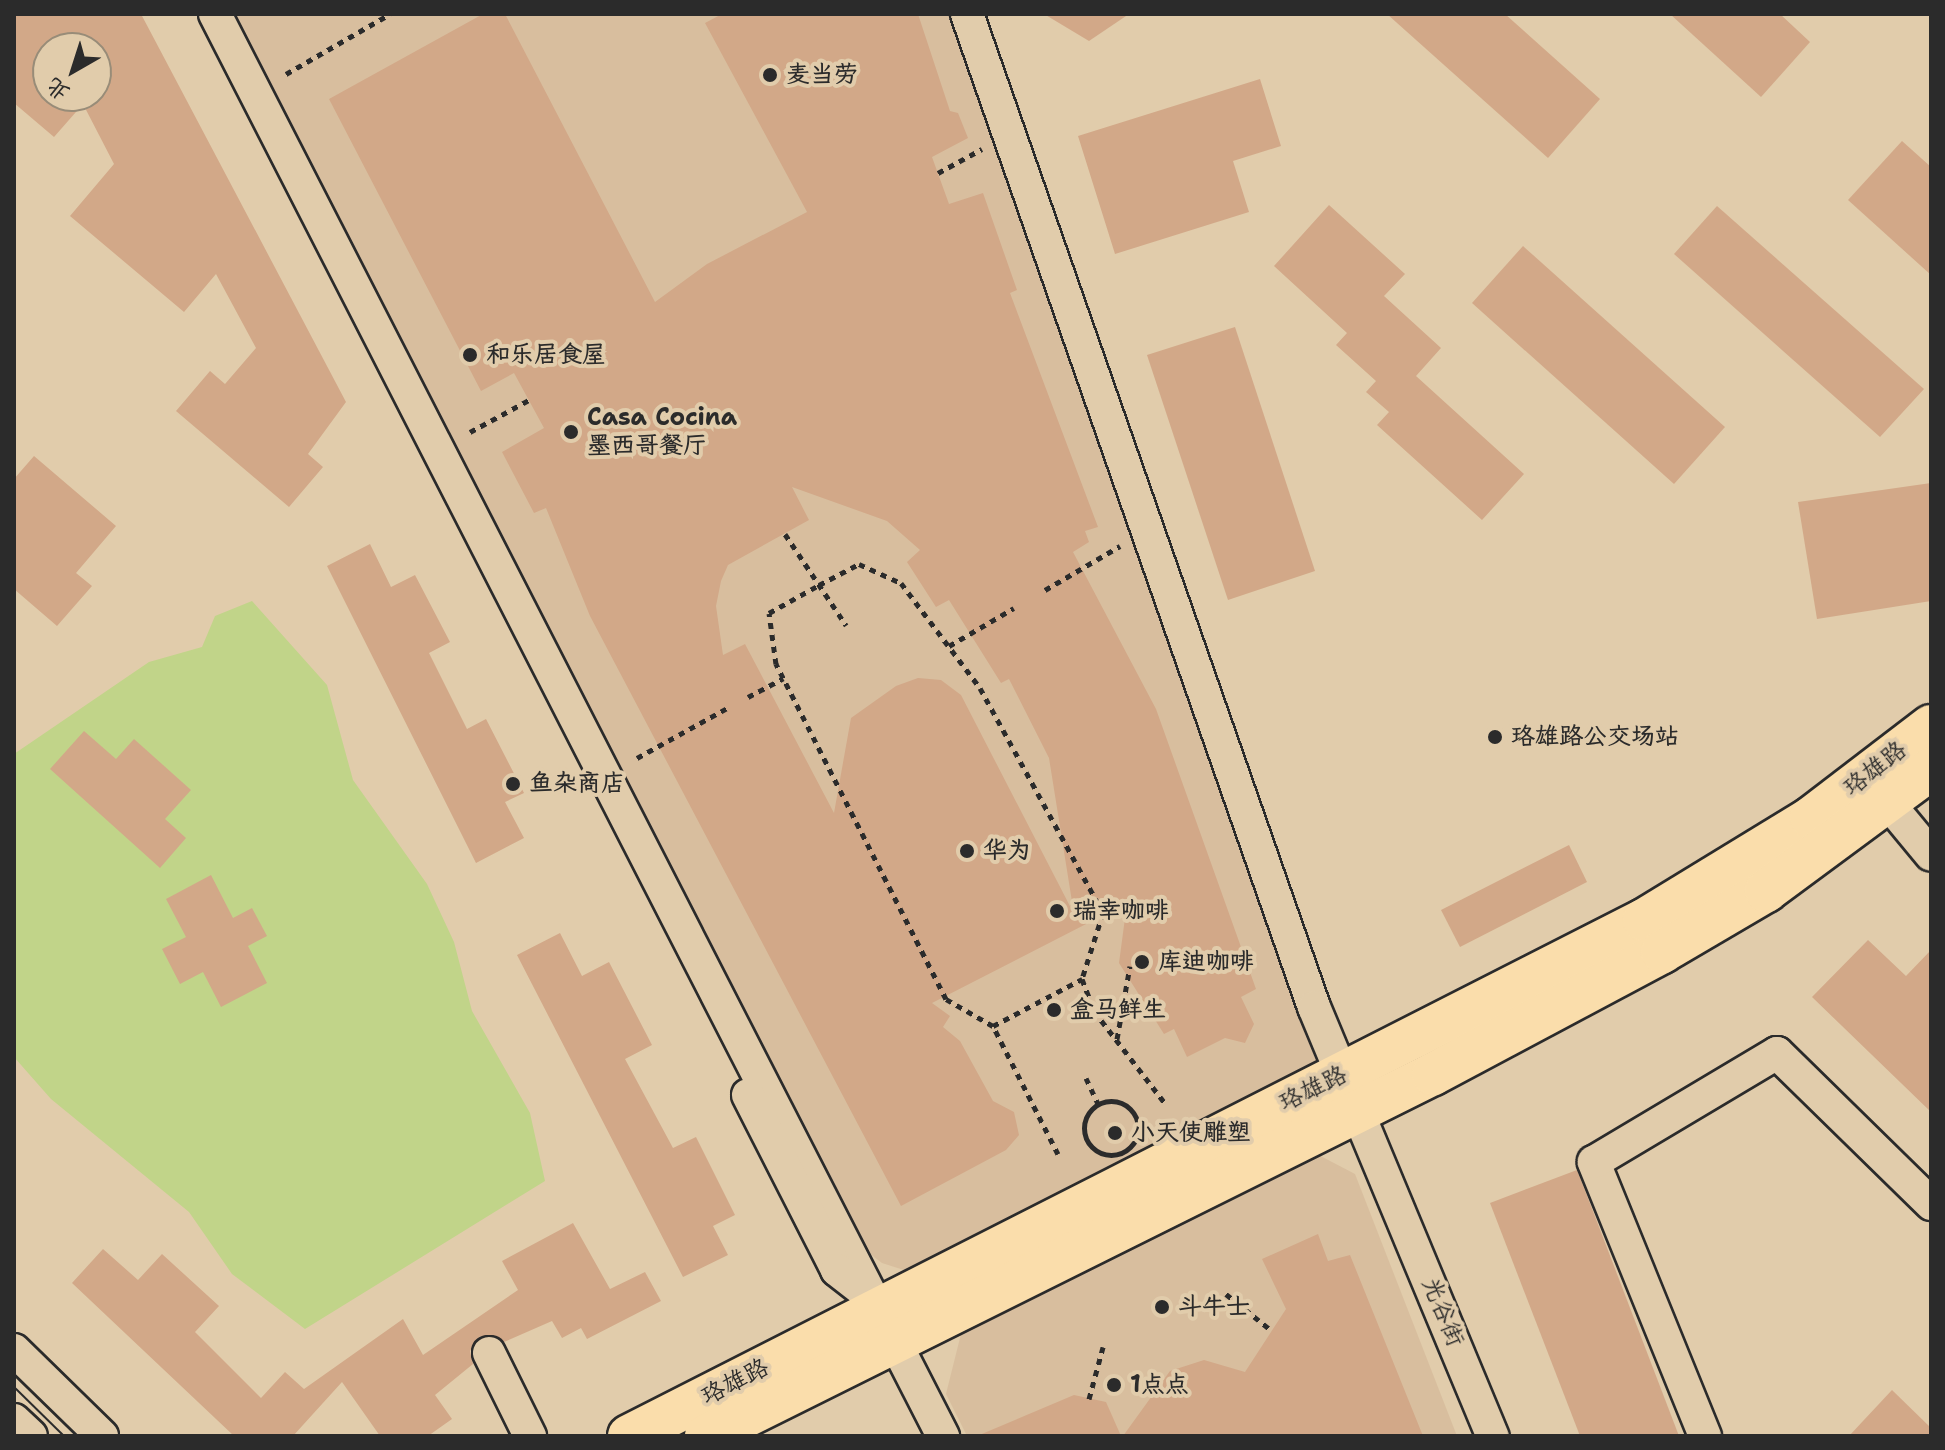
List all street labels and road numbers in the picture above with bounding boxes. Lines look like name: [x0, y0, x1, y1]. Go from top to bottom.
street label: 珞雄路: [1838, 735, 1912, 803]
street label: 珞雄路: [1274, 1060, 1352, 1118]
street label: 光谷街: [1416, 1273, 1470, 1351]
street label: 珞雄路: [696, 1353, 774, 1411]

